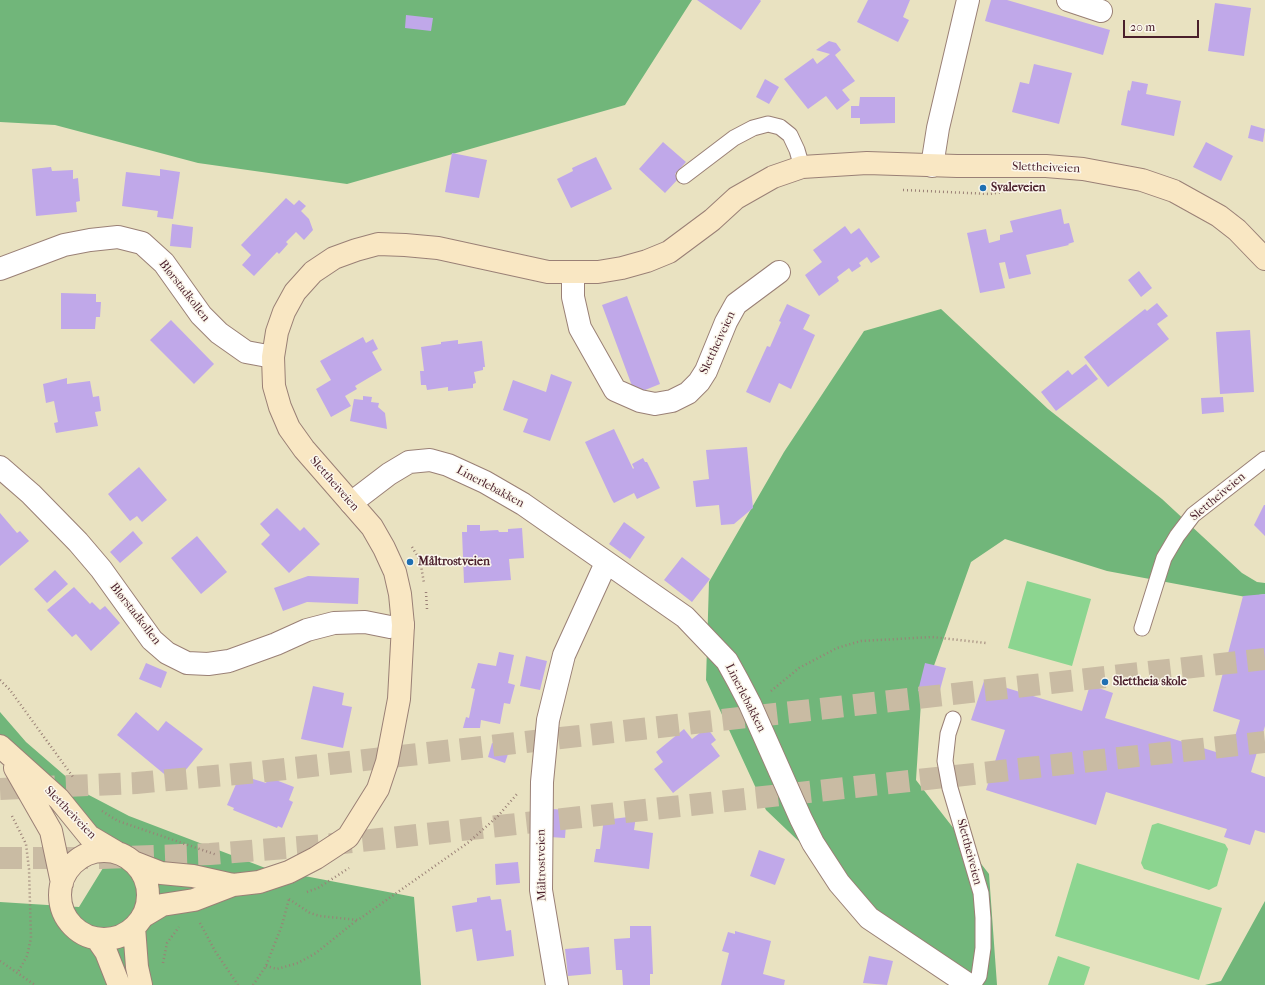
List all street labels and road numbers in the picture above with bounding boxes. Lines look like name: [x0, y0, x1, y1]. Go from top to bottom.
street label: Slettheiveien: [1012, 160, 1080, 176]
street label: Blørstadkollen: [155, 257, 213, 325]
street label: Slettheiveien: [697, 309, 739, 377]
street label: Slettheiveien: [306, 454, 362, 514]
street label: Linerlebakken: [454, 463, 526, 511]
street label: Slettheiveien: [1187, 470, 1249, 524]
street label: Blørstadkollen: [106, 580, 164, 648]
street label: Linerlebakken: [722, 661, 768, 735]
street label: Slettheiveien: [41, 784, 99, 842]
street label: Slettheiveien: [953, 817, 985, 887]
street label: Måltrostveien: [534, 829, 550, 901]

